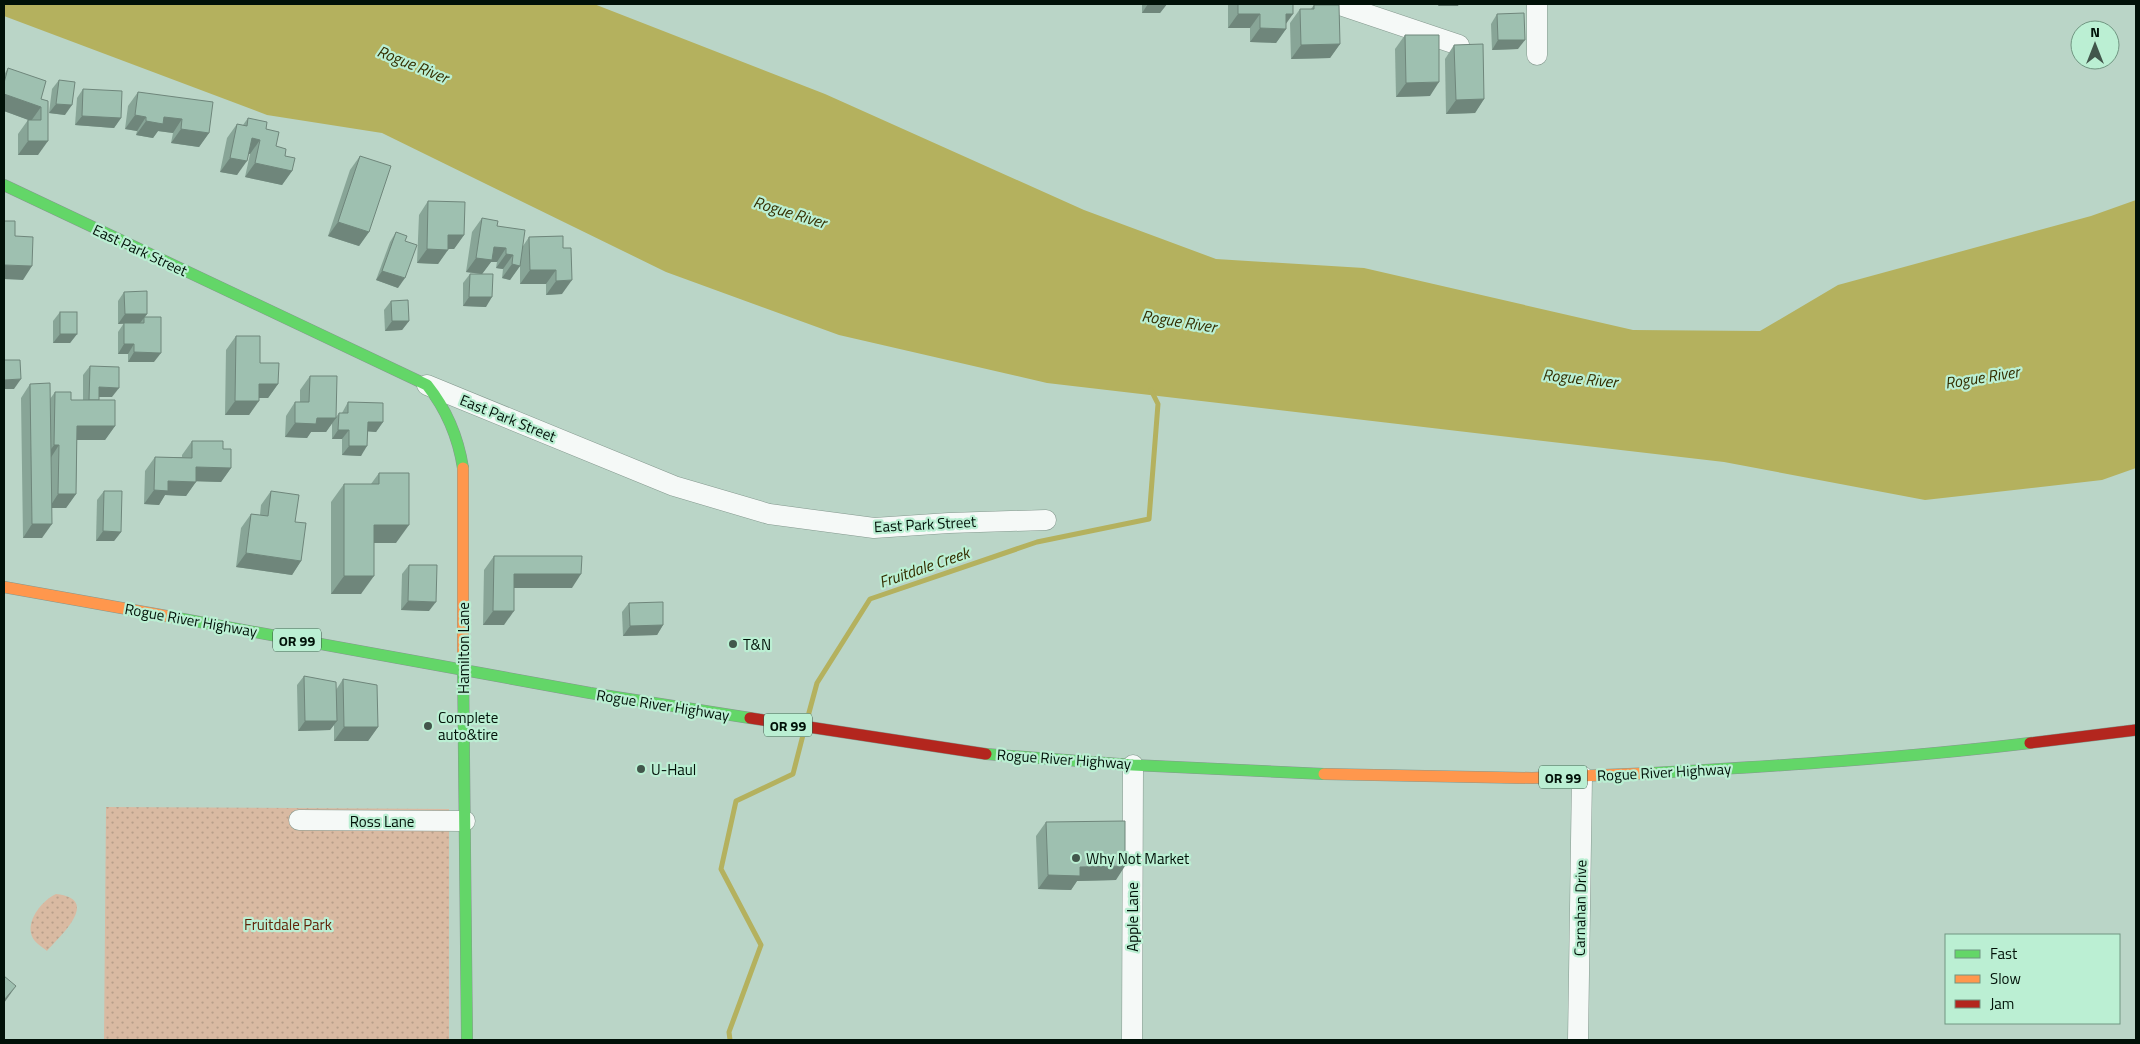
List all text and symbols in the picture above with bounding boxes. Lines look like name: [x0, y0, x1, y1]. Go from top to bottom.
north arrow: [2070, 20, 2120, 70]
text: N: [2090, 21, 2100, 42]
water label: Rogue River: [374, 39, 454, 90]
water label: Rogue River: [751, 190, 831, 235]
street label: East Park Street: [89, 218, 192, 282]
water label: Rogue River: [1140, 303, 1220, 339]
water label: Rogue River: [1943, 359, 2023, 395]
water label: Rogue River: [1541, 362, 1620, 394]
street label: East Park Street: [456, 388, 560, 448]
street label: East Park Street: [873, 510, 977, 538]
water label: Fruitdale Creek: [876, 540, 974, 594]
street label: Rogue River Highway: [123, 597, 259, 643]
street label: Hamilton Lane: [452, 602, 475, 694]
road number: OR 99: [273, 628, 321, 652]
place label: T&N: [743, 633, 771, 656]
marker: T&N: [727, 638, 739, 650]
street label: Rogue River Highway: [595, 683, 731, 727]
place label: Complete auto&tire: [438, 706, 498, 746]
road number: OR 99: [764, 714, 812, 736]
marker: Complete auto&tire: [422, 720, 434, 732]
street label: Rogue River Highway: [996, 743, 1132, 775]
street label: Rogue River Highway: [1596, 757, 1732, 787]
place label: U-Haul: [651, 758, 696, 781]
marker: U-Haul: [635, 763, 647, 775]
road number: OR 99: [1539, 766, 1587, 789]
street label: Ross Lane: [350, 810, 414, 833]
place label: Why Not Market: [1086, 847, 1190, 870]
marker: Why Not Market: [1070, 852, 1082, 864]
street label: Carnahan Drive: [1568, 860, 1592, 956]
street label: Apple Lane: [1121, 882, 1144, 952]
park label: Fruitdale Park: [244, 913, 332, 936]
legend: [1945, 934, 2120, 1024]
text: Fast: [1990, 942, 2018, 965]
text: Slow: [1990, 967, 2021, 990]
text: Jam: [1990, 992, 2014, 1015]

